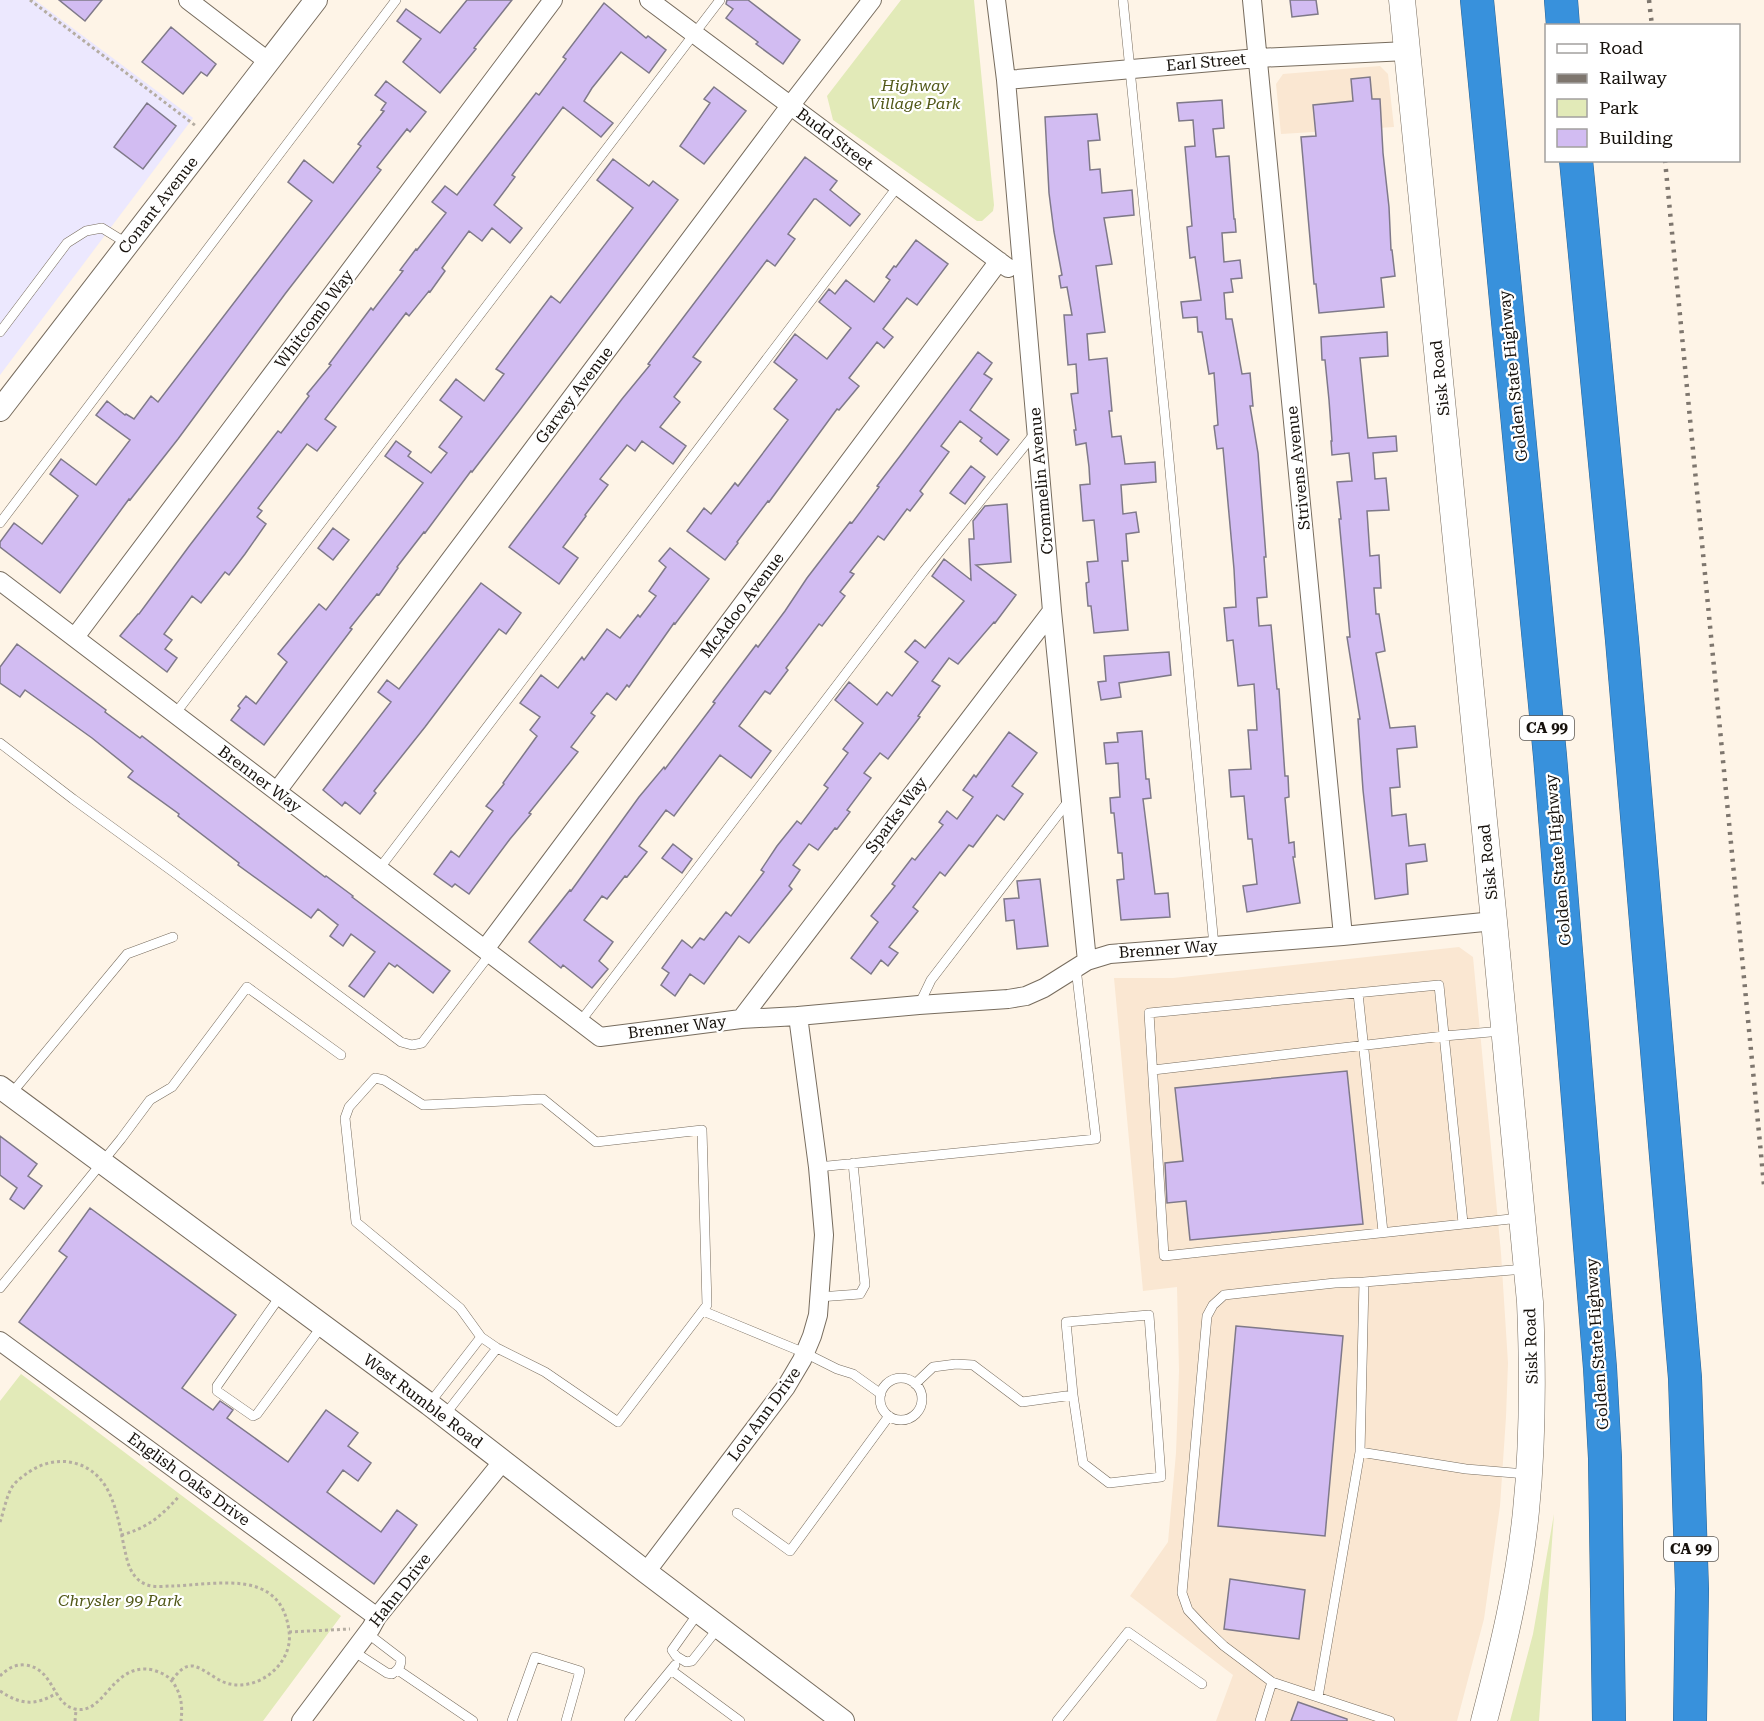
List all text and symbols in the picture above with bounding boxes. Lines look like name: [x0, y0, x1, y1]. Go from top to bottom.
legend: [1545, 24, 1740, 162]
text: Road: [1599, 37, 1644, 58]
street label: Earl Street: [1165, 49, 1247, 75]
text: Railway: [1599, 67, 1667, 88]
park label: Highway Village Park: [869, 76, 961, 113]
text: Park: [1599, 97, 1639, 118]
street label: Budd Street: [793, 104, 877, 174]
text: Building: [1599, 127, 1673, 148]
street label: Conant Avenue: [114, 152, 202, 257]
street label: Whitcomb Way: [271, 266, 358, 372]
street label: Golden State Highway: [1494, 289, 1531, 463]
street label: Sisk Road: [1427, 339, 1453, 417]
street label: Garvey Avenue: [531, 343, 617, 447]
street label: Strivens Avenue: [1282, 405, 1314, 531]
street label: Crommelin Avenue: [1025, 407, 1057, 555]
street label: McAdoo Avenue: [696, 549, 788, 661]
road number: CA 99: [1520, 716, 1574, 740]
street label: Brenner Way: [215, 742, 306, 817]
street label: Sparks Way: [861, 773, 931, 857]
street label: Golden State Highway: [1541, 773, 1575, 947]
street label: Sisk Road: [1475, 823, 1501, 901]
street label: Brenner Way: [1118, 936, 1219, 962]
street label: Brenner Way: [627, 1011, 728, 1042]
street label: Golden State Highway: [1581, 1257, 1612, 1431]
street label: Sisk Road: [1520, 1308, 1542, 1384]
street label: West Rumble Road: [360, 1350, 486, 1452]
street label: Lou Ann Drive: [724, 1363, 805, 1465]
street label: English Oaks Drive: [124, 1428, 254, 1530]
road number: CA 99: [1664, 1537, 1718, 1561]
street label: Hahn Drive: [365, 1549, 435, 1631]
park label: Chrysler 99 Park: [58, 1591, 182, 1610]

